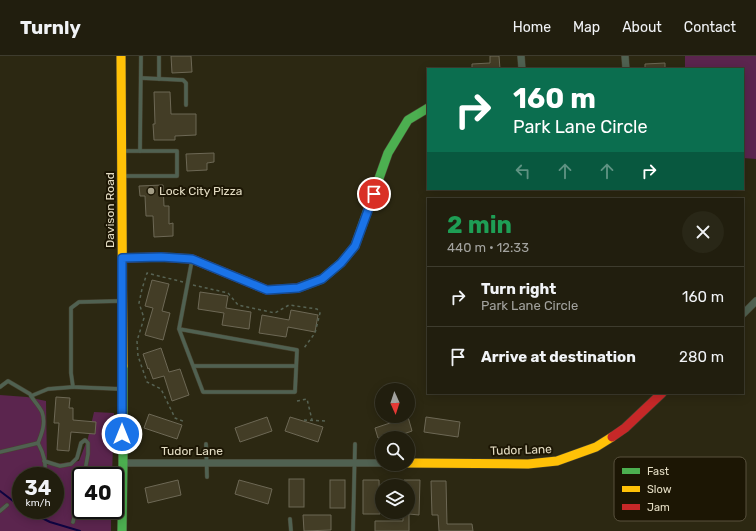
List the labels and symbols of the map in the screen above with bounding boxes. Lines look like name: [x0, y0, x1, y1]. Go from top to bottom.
street label: Davison Road: [103, 172, 117, 248]
pin: [357, 177, 391, 211]
place label: Lock City Pizza: [159, 184, 242, 198]
marker: Lock City Pizza: [146, 186, 156, 196]
north arrow: [375, 383, 415, 423]
position arrow: [101, 413, 143, 455]
street label: Tudor Lane: [490, 442, 552, 458]
street label: Tudor Lane: [161, 444, 223, 458]
legend: [614, 457, 746, 521]
text: Fast: [647, 465, 670, 478]
speed limit sign: 40: [72, 467, 124, 519]
text: Slow: [647, 483, 672, 496]
text: Jam: [647, 501, 670, 514]

